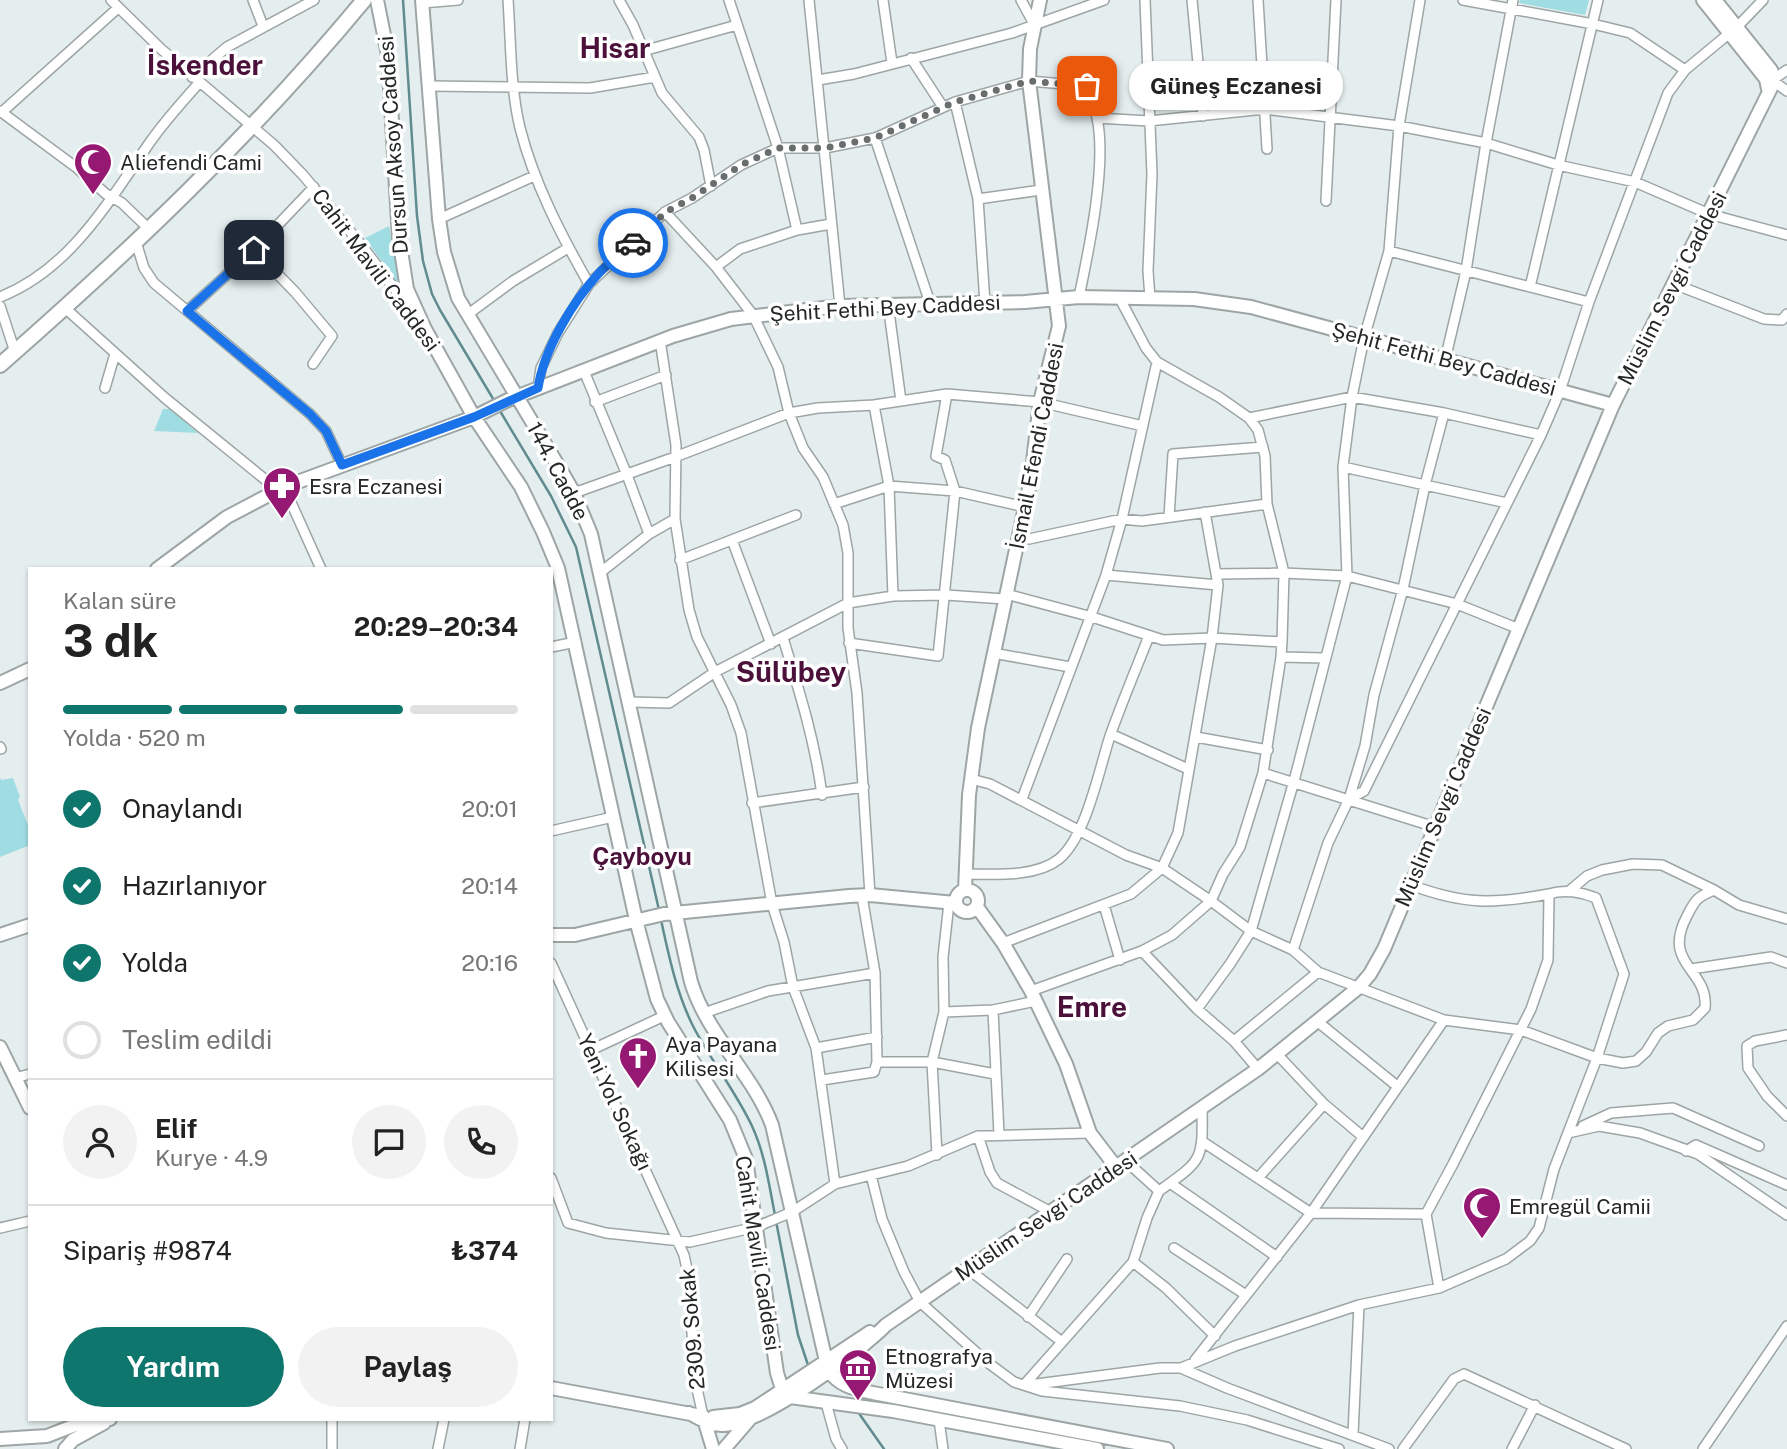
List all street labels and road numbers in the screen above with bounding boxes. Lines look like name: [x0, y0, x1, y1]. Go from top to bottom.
street label: Dursun Aksoy Caddesi: [373, 35, 413, 255]
street label: Cahit Mavili Caddesi: [307, 184, 445, 356]
street label: Müslim Sevgi Caddesi: [1612, 187, 1732, 389]
street label: Şehit Fethi Bey Caddesi: [769, 289, 1001, 327]
street label: Şehit Fethi Bey Caddesi: [1329, 317, 1559, 401]
street label: İsmail Efendi Caddesi: [1004, 341, 1068, 551]
street label: 144. Cadde: [522, 418, 594, 524]
street label: Müslim Sevgi Caddesi: [1390, 704, 1496, 910]
street label: Yeni Yol Sokağı: [572, 1030, 658, 1174]
street label: Müslim Sevgi Caddesi: [950, 1146, 1142, 1286]
street label: Cahit Mavili Caddesi: [730, 1154, 786, 1352]
street label: 2309. Sokak: [674, 1267, 710, 1391]

